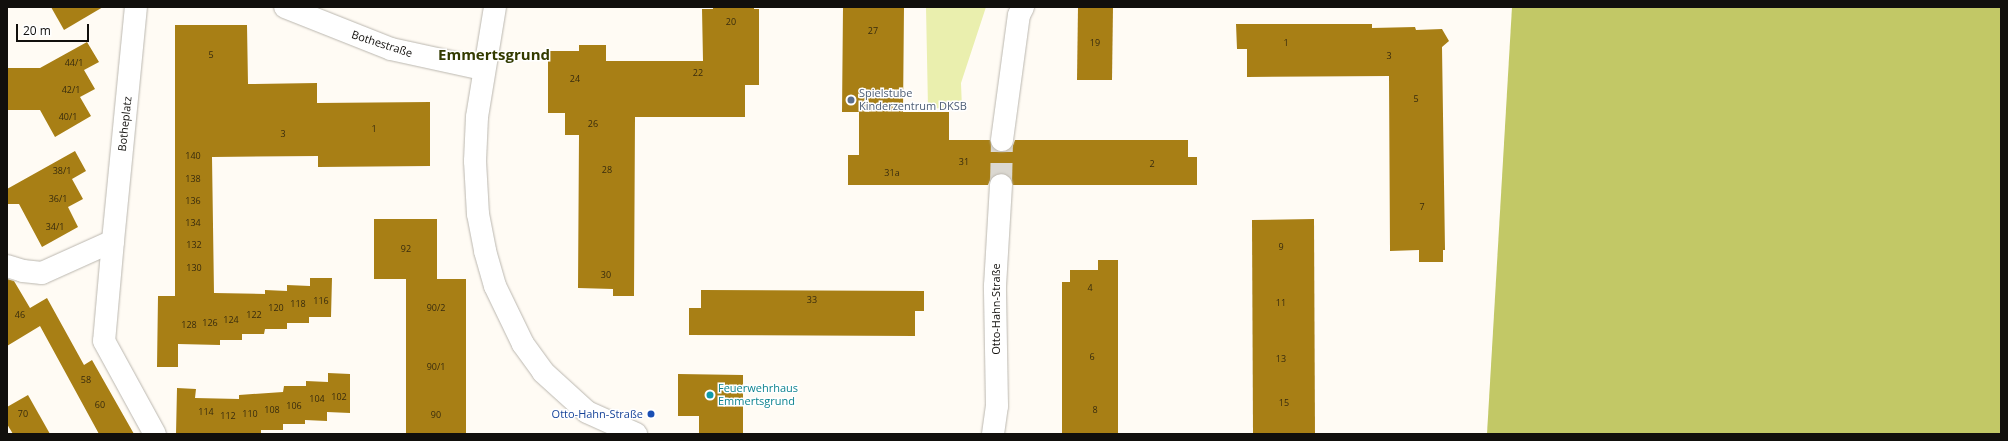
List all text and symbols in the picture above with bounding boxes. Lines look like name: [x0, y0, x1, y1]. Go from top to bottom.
scale bar: [18, 16, 91, 42]
house number: 20: [726, 17, 736, 27]
text: 20 m: [23, 22, 51, 39]
house number: 27: [868, 26, 878, 36]
street label: Bothestraße: [350, 28, 414, 60]
house number: 19: [1090, 38, 1100, 48]
house number: 1: [1283, 38, 1289, 48]
district label: Emmertsgrund: [438, 46, 550, 64]
house number: 5: [208, 50, 214, 60]
house number: 3: [1386, 51, 1392, 61]
house number: 44/1: [65, 58, 83, 68]
house number: 22: [693, 68, 703, 78]
house number: 24: [570, 74, 580, 84]
house number: 42/1: [62, 85, 80, 95]
place label: Spielstube Kinderzentrum DKSB: [859, 87, 967, 113]
house number: 5: [1413, 94, 1419, 104]
marker: Spielstube Kinderzentrum DKSB: [846, 95, 856, 105]
street label: Botheplatz: [116, 96, 134, 152]
house number: 40/1: [59, 112, 77, 122]
house number: 26: [588, 119, 598, 129]
house number: 1: [371, 124, 377, 134]
house number: 3: [280, 129, 286, 139]
house number: 140: [185, 151, 201, 161]
house number: 31: [959, 157, 969, 167]
house number: 2: [1149, 159, 1155, 169]
house number: 28: [602, 165, 612, 175]
house number: 38/1: [53, 166, 71, 176]
house number: 31a: [884, 168, 900, 178]
house number: 138: [185, 174, 201, 184]
house number: 36/1: [49, 194, 67, 204]
house number: 136: [185, 196, 201, 206]
house number: 7: [1419, 202, 1425, 212]
house number: 134: [185, 218, 201, 228]
house number: 34/1: [46, 222, 64, 232]
house number: 132: [186, 240, 202, 250]
house number: 9: [1278, 242, 1284, 252]
house number: 92: [401, 244, 411, 254]
house number: 130: [186, 263, 202, 273]
street label: Otto-Hahn-Straße: [989, 263, 1003, 355]
house number: 30: [601, 270, 611, 280]
house number: 4: [1087, 283, 1093, 293]
house number: 33: [807, 295, 817, 305]
house number: 116: [313, 296, 329, 306]
house number: 11: [1276, 298, 1286, 308]
house number: 118: [290, 299, 306, 309]
house number: 120: [268, 303, 284, 313]
house number: 90/2: [427, 303, 445, 313]
house number: 46: [15, 310, 25, 320]
house number: 122: [246, 310, 262, 320]
house number: 124: [223, 315, 239, 325]
house number: 126: [202, 318, 218, 328]
house number: 128: [181, 320, 197, 330]
house number: 6: [1089, 352, 1095, 362]
house number: 13: [1276, 354, 1286, 364]
house number: 90/1: [427, 362, 445, 372]
house number: 58: [81, 375, 91, 385]
place label: Feuerwehrhaus Emmertsgrund: [718, 382, 798, 408]
marker: Feuerwehrhaus Emmertsgrund: [705, 390, 715, 400]
house number: 102: [331, 392, 347, 402]
house number: 104: [309, 394, 325, 404]
house number: 15: [1279, 398, 1289, 408]
house number: 60: [95, 400, 105, 410]
house number: 106: [286, 401, 302, 411]
house number: 108: [264, 405, 280, 415]
house number: 8: [1092, 405, 1098, 415]
house number: 114: [198, 407, 214, 417]
place label: Otto-Hahn-Straße: [552, 407, 643, 421]
house number: 70: [18, 409, 28, 419]
house number: 110: [242, 409, 258, 419]
marker: Otto-Hahn-Straße: [646, 409, 656, 419]
house number: 90: [431, 410, 441, 420]
house number: 112: [220, 411, 236, 421]

